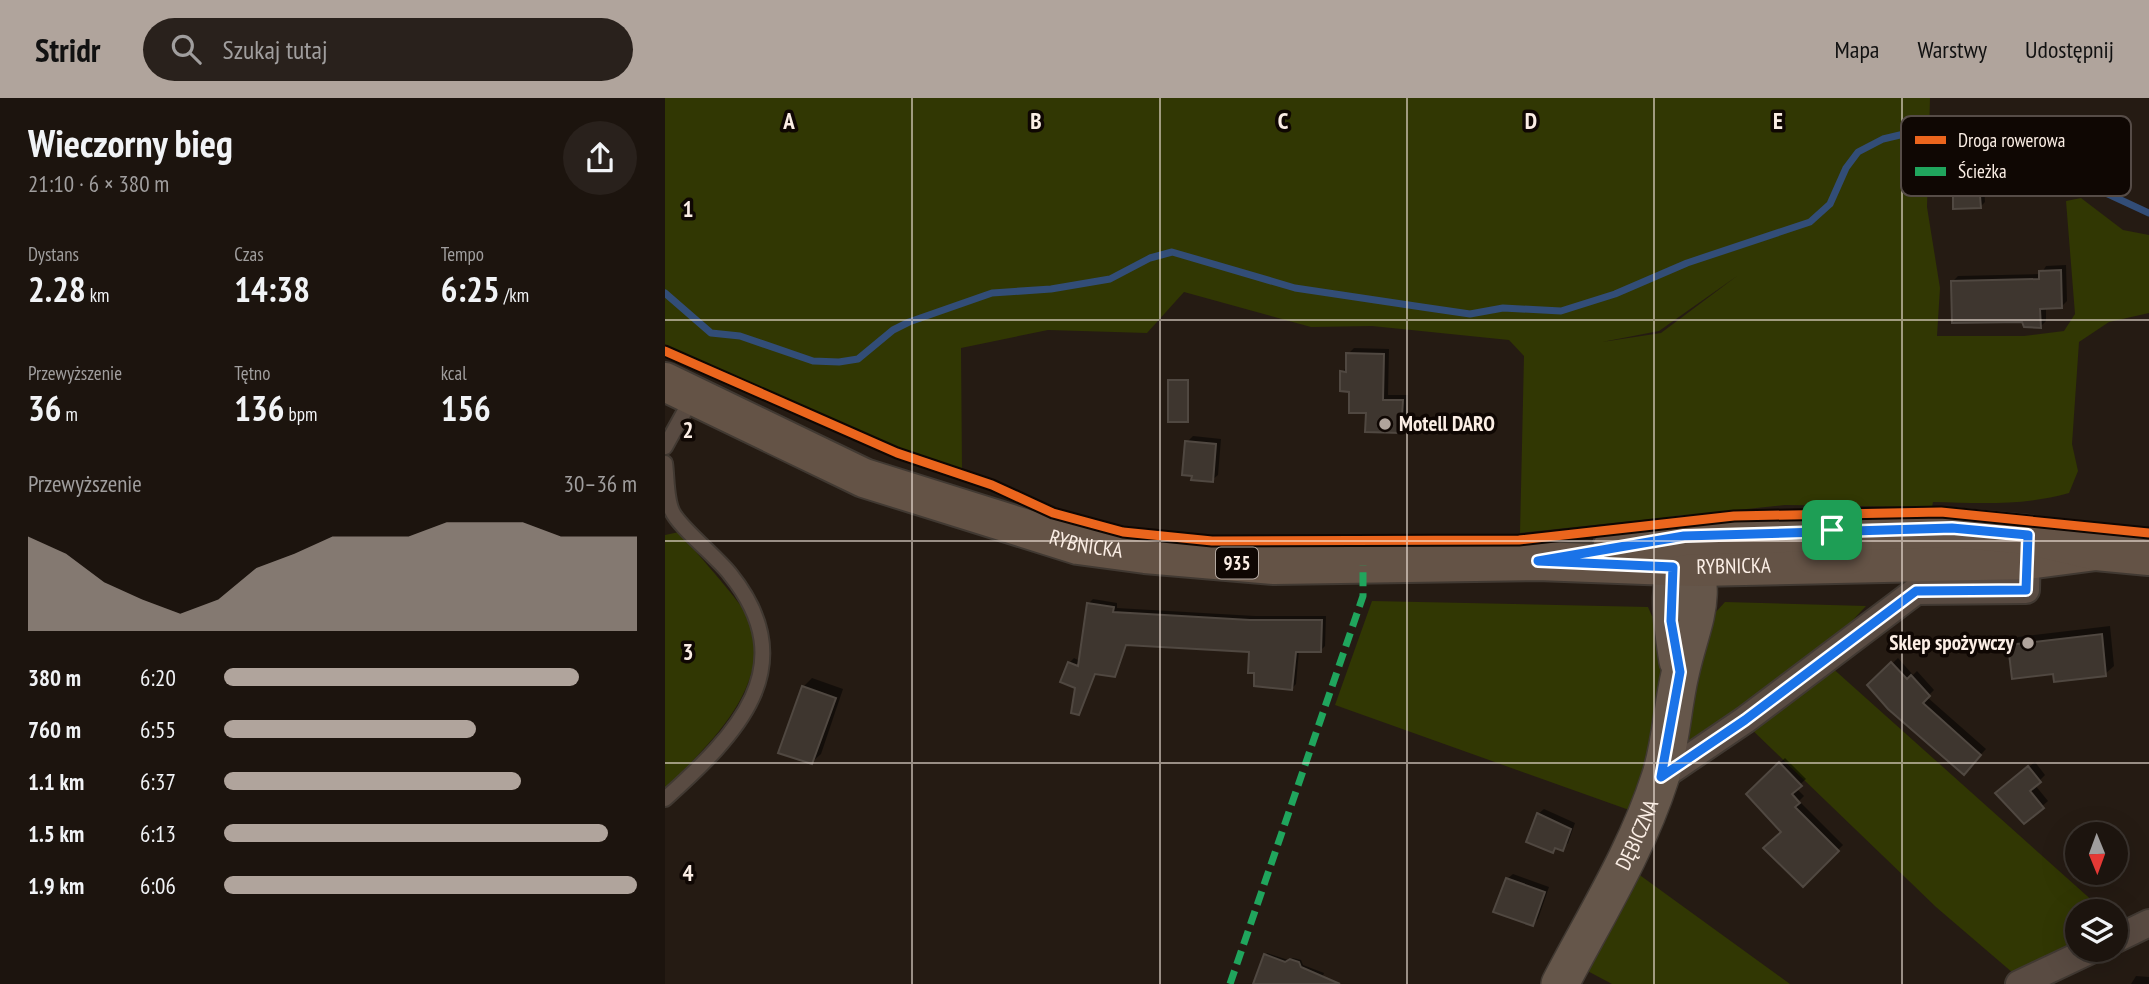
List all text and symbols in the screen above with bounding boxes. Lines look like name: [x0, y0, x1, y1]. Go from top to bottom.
search box: [143, 18, 633, 81]
text: Stridr: [35, 28, 101, 71]
icon: search: [167, 30, 205, 68]
text: Szukaj tutaj: [223, 33, 327, 66]
text: Mapa: [1835, 34, 1879, 65]
text: Warstwy: [1917, 34, 1987, 65]
text: Udostępnij: [2025, 34, 2114, 65]
text: A: [782, 106, 795, 135]
text: B: [1030, 106, 1042, 135]
text: C: [1278, 106, 1289, 135]
text: D: [1525, 106, 1537, 135]
text: E: [1773, 106, 1783, 135]
legend: [1901, 116, 2131, 196]
text: Wieczorny bieg: [28, 118, 233, 167]
button: share: [563, 121, 637, 195]
text: Droga rowerowa: [1958, 128, 2065, 152]
text: Ścieżka: [1958, 159, 2007, 183]
text: 21:10 · 6 × 380 m: [28, 169, 169, 198]
text: 1: [683, 194, 694, 223]
text: Dystans: [28, 242, 79, 266]
text: Czas: [234, 242, 264, 266]
text: Tempo: [441, 242, 484, 266]
text: 2.28: [28, 266, 86, 312]
text: 14:38: [234, 266, 310, 312]
text: 6:25: [441, 266, 500, 312]
text: km: [86, 283, 109, 307]
text: /km: [500, 283, 529, 307]
text: Przewyższenie: [28, 361, 122, 385]
text: Tętno: [234, 361, 270, 385]
text: kcal: [441, 361, 467, 385]
text: 36: [28, 385, 61, 431]
text: 136: [234, 385, 285, 431]
text: 156: [441, 385, 491, 431]
text: m: [61, 402, 78, 426]
text: bpm: [285, 402, 317, 426]
place label: Motell DARO: [1399, 410, 1495, 437]
text: 2: [683, 415, 694, 444]
marker: Motell DARO: [1377, 416, 1393, 432]
text: Przewyższenie: [28, 469, 142, 498]
text: 30–36 m: [564, 469, 637, 498]
pin: [1802, 500, 1862, 560]
icon: arrive: [1813, 511, 1851, 549]
street label: RYBNICKA: [1046, 523, 1124, 564]
road number: 935: [1216, 548, 1258, 578]
street label: RYBNICKA: [1696, 551, 1771, 580]
place label: Sklep spożywczy: [1889, 629, 2015, 656]
marker: Sklep spożywczy: [2020, 635, 2036, 651]
text: 3: [683, 637, 694, 666]
text: 380 m: [28, 663, 81, 692]
text: 6:20: [140, 663, 176, 692]
text: 760 m: [28, 715, 81, 744]
text: 6:55: [140, 715, 176, 744]
text: 1.1 km: [28, 767, 84, 796]
text: 6:37: [140, 767, 176, 796]
street label: DĘBICZNA: [1609, 796, 1664, 875]
text: 1.5 km: [28, 819, 84, 848]
text: 6:13: [140, 819, 176, 848]
north arrow: [2065, 822, 2128, 886]
map controls: [2065, 822, 2128, 962]
text: 4: [683, 858, 694, 887]
text: 1.9 km: [28, 871, 84, 900]
text: 6:06: [140, 871, 176, 900]
button: layers: [2065, 899, 2128, 962]

